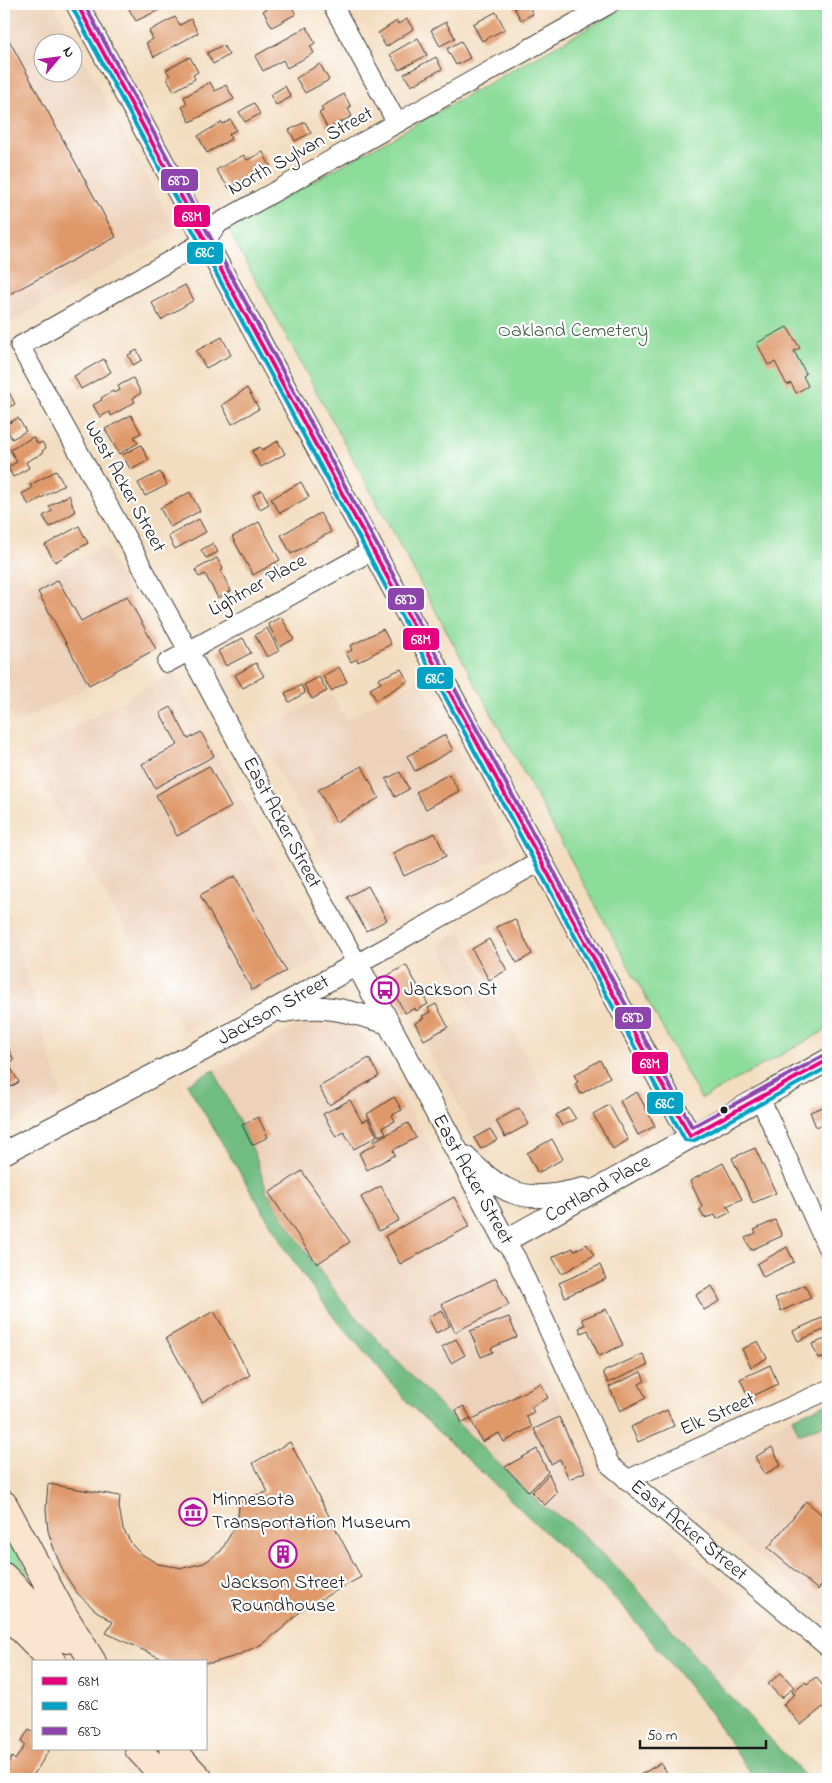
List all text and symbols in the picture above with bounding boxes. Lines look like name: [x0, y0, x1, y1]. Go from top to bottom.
north arrow: [32, 32, 82, 82]
text: N: [57, 43, 80, 62]
street label: North Sylvan Street: [223, 100, 379, 204]
line badge: 68D: [160, 168, 199, 192]
text: 68D: [167, 171, 190, 192]
line badge: 68M: [173, 204, 211, 228]
text: 68M: [181, 207, 202, 228]
line badge: 68C: [186, 241, 224, 265]
text: 68C: [194, 243, 215, 264]
park label: Oakland Cemetery: [498, 317, 648, 346]
street label: West Acker Street: [76, 416, 172, 559]
street label: Lightner Place: [204, 547, 313, 626]
line badge: 68D: [387, 587, 425, 611]
text: 68D: [394, 590, 417, 611]
line badge: 68M: [402, 627, 440, 651]
text: 68M: [410, 630, 431, 651]
line badge: 68C: [416, 666, 454, 690]
text: 68C: [424, 669, 445, 690]
street label: East Acker Street: [234, 752, 328, 894]
street label: Jackson Street: [212, 967, 335, 1053]
bus stop icon: Jackson St: [370, 975, 400, 1005]
place label: Jackson St: [404, 976, 497, 1005]
line badge: 68D: [614, 1006, 652, 1030]
text: 68D: [621, 1008, 644, 1029]
line badge: 68M: [631, 1051, 669, 1075]
text: 68M: [639, 1054, 660, 1075]
line badge: 68C: [646, 1091, 684, 1115]
text: 68C: [654, 1094, 675, 1115]
unlabelled marker: [719, 1105, 729, 1115]
street label: East Acker Street: [424, 1109, 520, 1251]
street label: Cortland Place: [540, 1148, 656, 1230]
street label: Elk Street: [676, 1385, 761, 1444]
street label: East Acker Street: [623, 1473, 754, 1589]
place label: Minnesota Transportation Museum: [212, 1486, 411, 1538]
museum icon: Minnesota Transportation Museum: [178, 1497, 208, 1527]
building icon: Jackson Street Roundhouse: [268, 1539, 298, 1569]
place label: Jackson Street Roundhouse: [221, 1569, 345, 1621]
legend: [32, 1660, 208, 1750]
text: 68M: [78, 1671, 99, 1693]
text: 68C: [78, 1695, 98, 1717]
scale bar: [640, 1718, 766, 1750]
text: 68D: [78, 1721, 101, 1743]
text: 50 m: [647, 1725, 678, 1747]

